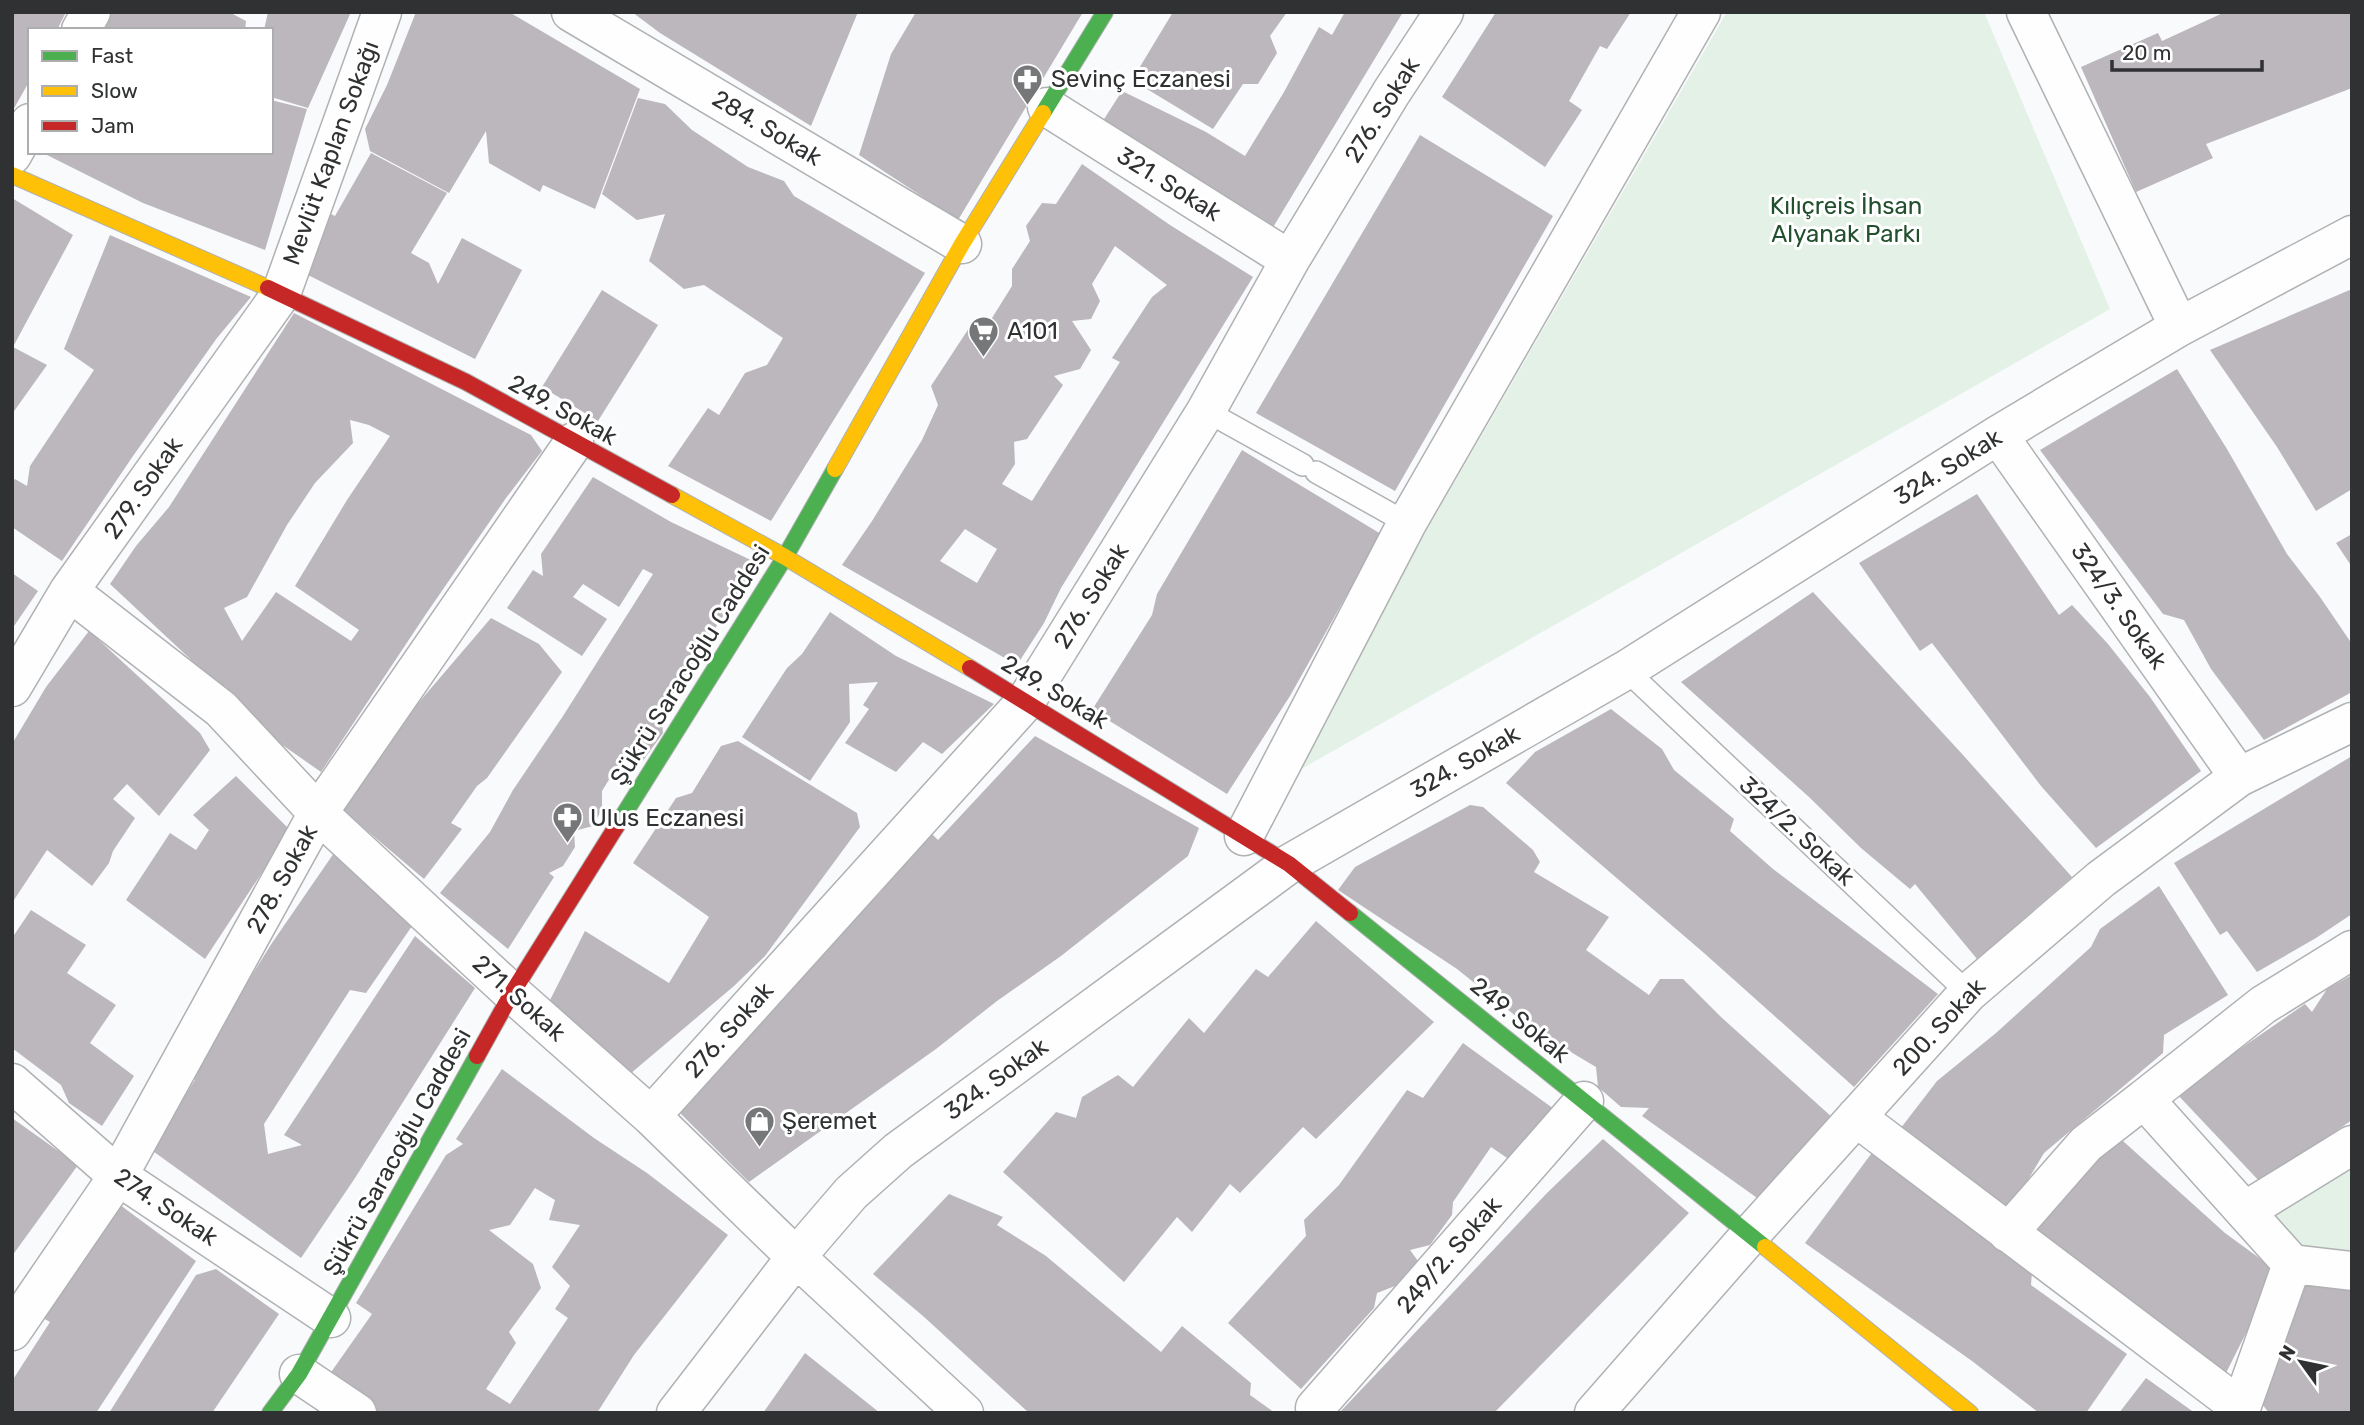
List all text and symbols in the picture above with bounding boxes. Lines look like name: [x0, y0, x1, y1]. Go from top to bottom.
legend: [28, 28, 273, 154]
scale bar: [2112, 28, 2262, 72]
street label: Mevlüt Kaplan Sokağı: [277, 37, 385, 269]
text: 20 m: [2122, 40, 2171, 65]
text: Fast: [91, 43, 133, 68]
street label: 276. Sokak: [1339, 52, 1426, 168]
pharmacy icon: Sevinç Eczanesi: [1011, 62, 1045, 106]
place label: Sevinç Eczanesi: [1051, 65, 1231, 93]
text: Slow: [91, 78, 138, 103]
street label: 284. Sokak: [707, 85, 827, 172]
text: Jam: [91, 113, 135, 138]
street label: 321. Sokak: [1112, 141, 1227, 227]
park label: Kılıçreis İhsan Alyanak Parkı: [1770, 192, 1922, 248]
supermarket icon: A101: [967, 314, 1001, 358]
place label: A101: [1007, 317, 1058, 345]
street label: 249. Sokak: [504, 369, 623, 452]
street label: 324. Sokak: [1889, 423, 2007, 511]
street label: 279. Sokak: [98, 431, 189, 544]
street label: 276. Sokak: [1048, 538, 1135, 654]
street label: 324/3. Sokak: [2065, 538, 2173, 675]
street label: Şükrü Saracoğlu Caddesi: [604, 540, 776, 790]
street label: 249. Sokak: [997, 649, 1114, 735]
street label: 324. Sokak: [1406, 719, 1525, 804]
street label: 324/2. Sokak: [1734, 771, 1861, 892]
pharmacy icon: Ulus Eczanesi: [550, 801, 584, 845]
place label: Ulus Eczanesi: [590, 804, 744, 832]
street label: 278. Sokak: [241, 819, 324, 938]
street label: 271. Sokak: [467, 949, 572, 1047]
street label: 249. Sokak: [1465, 971, 1576, 1069]
street label: 200. Sokak: [1887, 972, 1991, 1081]
street label: 276. Sokak: [679, 976, 779, 1083]
street label: Şükrü Saracoğlu Caddesi: [317, 1023, 477, 1281]
street label: 324. Sokak: [939, 1032, 1054, 1126]
shop icon: Şeremet: [742, 1104, 776, 1148]
place label: Şeremet: [782, 1107, 877, 1135]
street label: 274. Sokak: [109, 1162, 223, 1252]
street label: 249/2. Sokak: [1391, 1191, 1508, 1319]
north arrow: [2266, 1327, 2336, 1397]
text: N: [2274, 1341, 2301, 1365]

